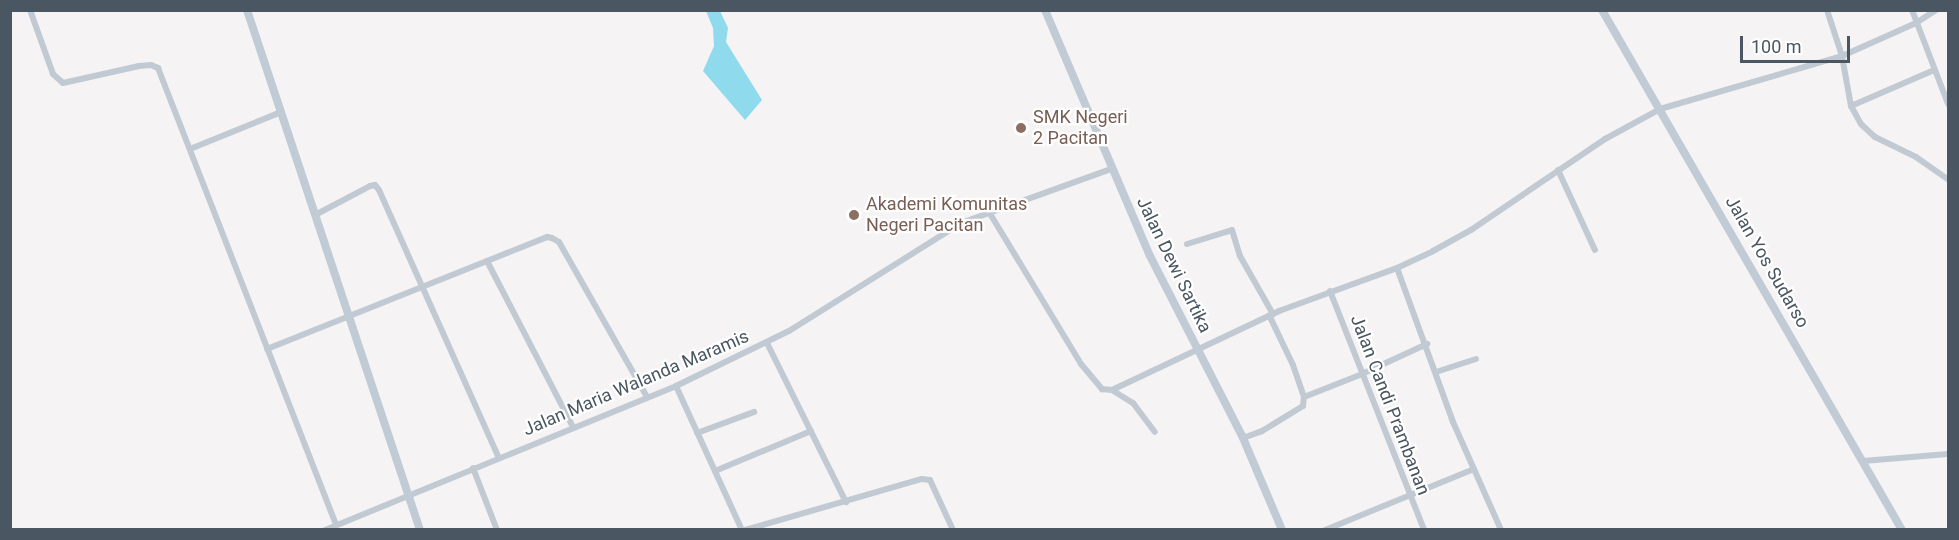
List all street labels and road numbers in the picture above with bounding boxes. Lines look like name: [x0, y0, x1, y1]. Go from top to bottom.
street label: Jalan Yos Sudarso: [1720, 192, 1814, 332]
street label: Jalan Dewi Sartika: [1132, 194, 1216, 336]
street label: Jalan Candi Prambanan: [1346, 312, 1434, 498]
street label: Jalan Maria Walanda Maramis: [520, 326, 752, 440]

